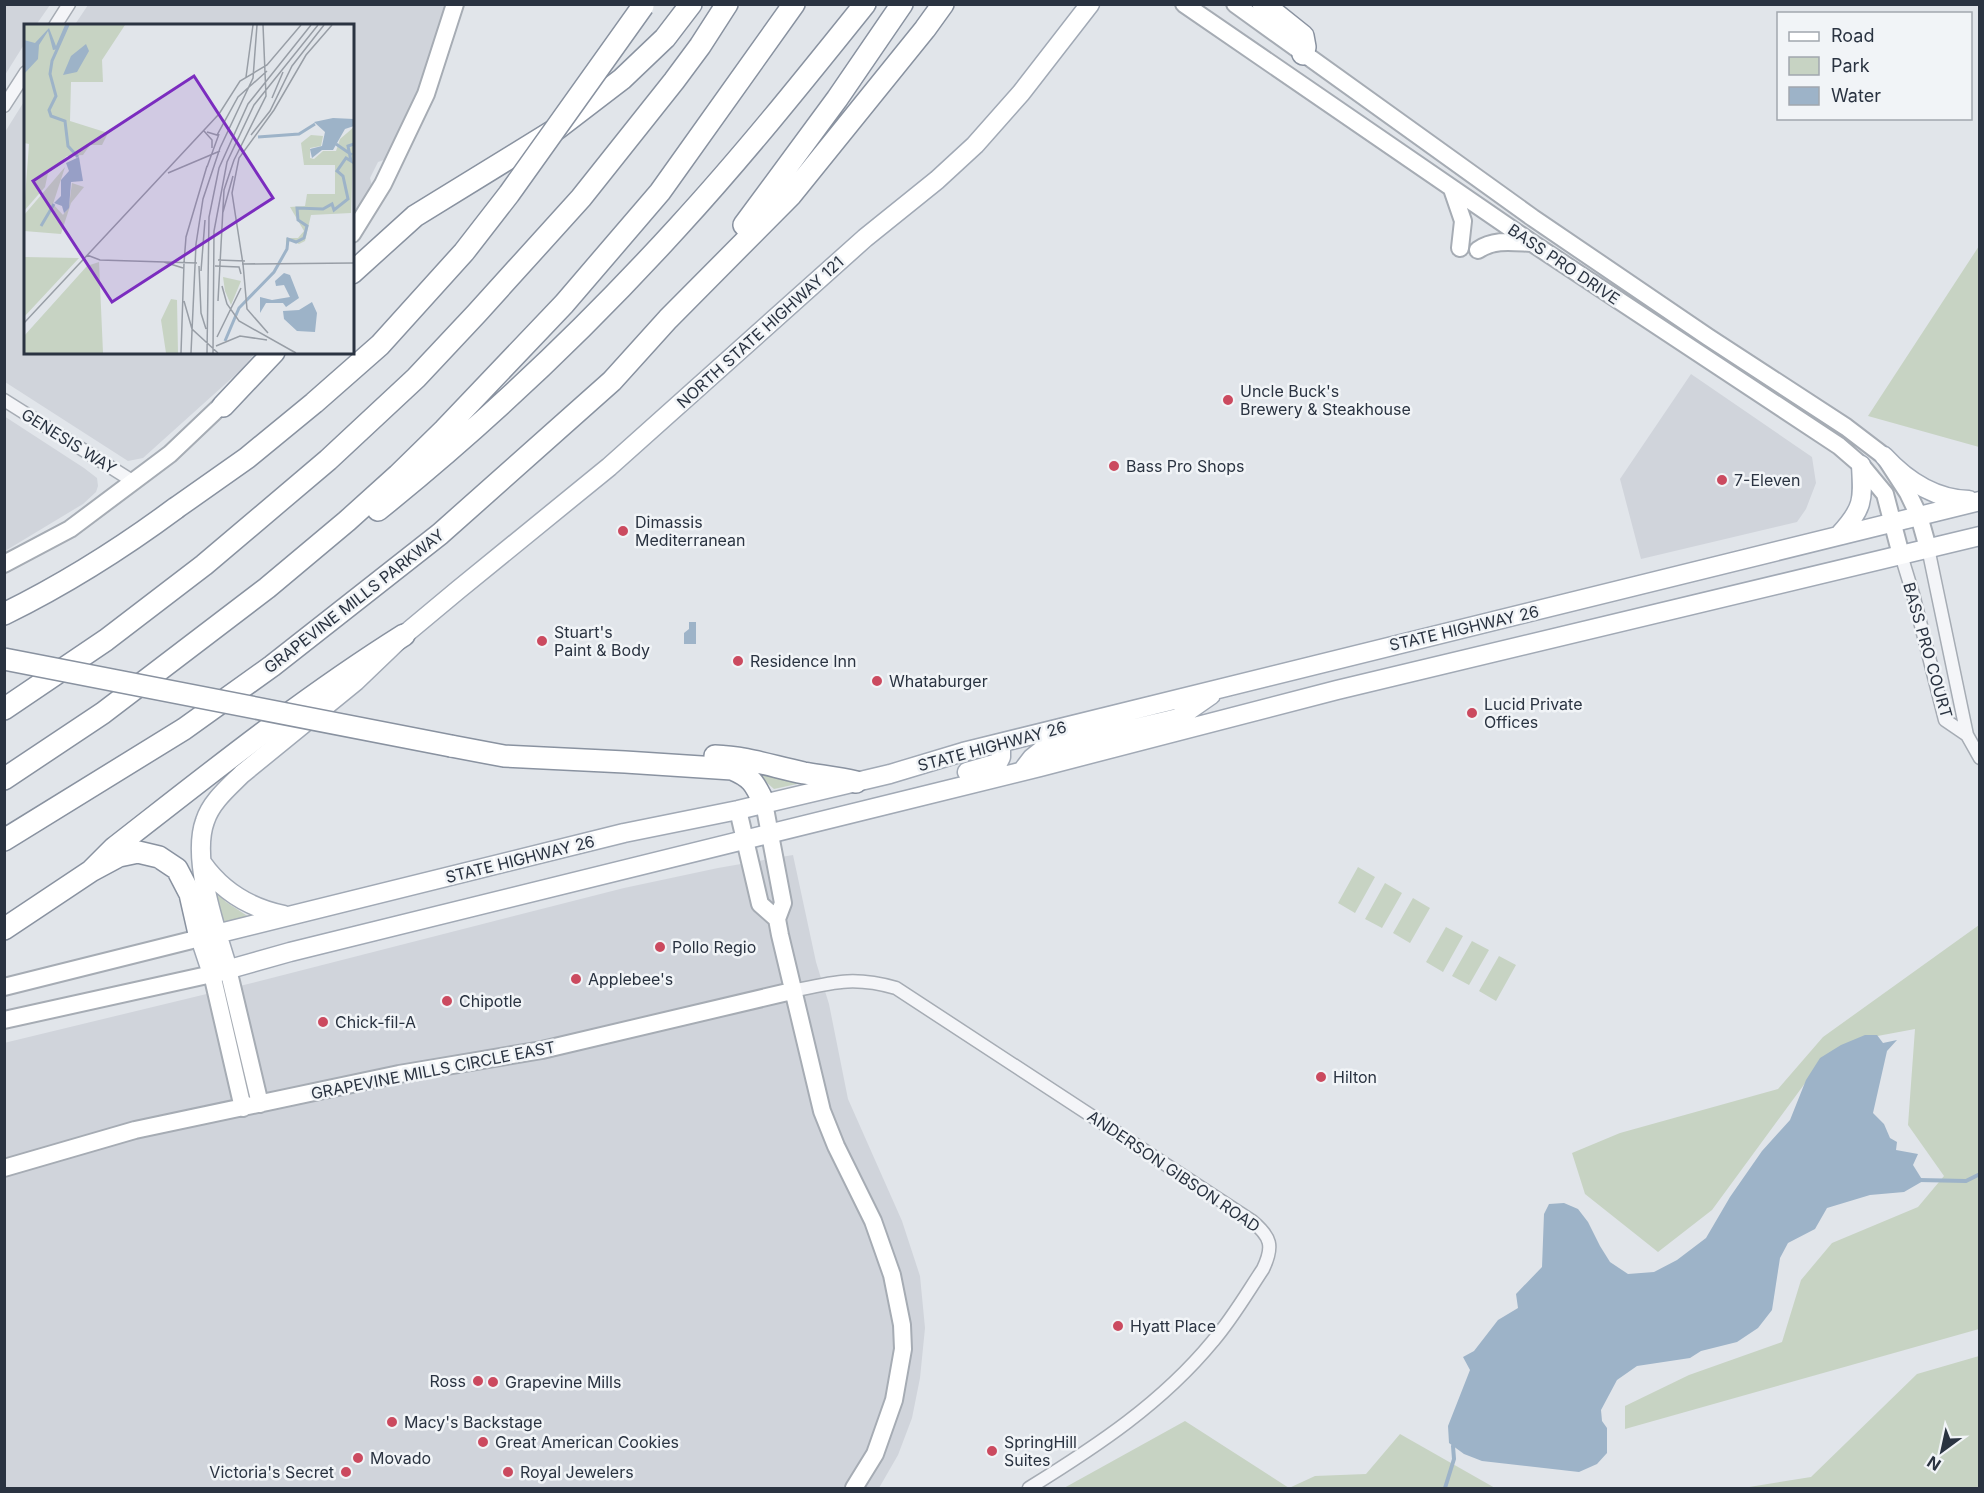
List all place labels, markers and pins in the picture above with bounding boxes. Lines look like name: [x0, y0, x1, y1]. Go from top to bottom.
place label: Uncle Buck's Brewery & Steakhouse: [1240, 381, 1411, 419]
marker: Uncle Buck's Brewery & Steakhouse: [1221, 393, 1235, 407]
place label: Bass Pro Shops: [1126, 456, 1244, 476]
marker: Bass Pro Shops: [1107, 459, 1121, 473]
place label: 7-Eleven: [1734, 470, 1800, 490]
marker: 7-Eleven: [1715, 473, 1729, 487]
place label: Dimassis Mediterranean: [635, 512, 746, 550]
marker: Dimassis Mediterranean: [616, 524, 630, 538]
place label: Stuart's Paint & Body: [554, 622, 650, 660]
marker: Stuart's Paint & Body: [535, 634, 549, 648]
place label: Residence Inn: [750, 651, 856, 671]
marker: Residence Inn: [731, 654, 745, 668]
place label: Whataburger: [889, 671, 988, 691]
marker: Whataburger: [870, 674, 884, 688]
place label: Lucid Private Offices: [1484, 694, 1583, 732]
marker: Lucid Private Offices: [1465, 706, 1479, 720]
place label: Pollo Regio: [672, 937, 756, 957]
marker: Pollo Regio: [653, 940, 667, 954]
place label: Applebee's: [588, 969, 673, 989]
marker: Applebee's: [569, 972, 583, 986]
place label: Chipotle: [459, 991, 522, 1011]
marker: Chipotle: [440, 994, 454, 1008]
place label: Chick-fil-A: [335, 1012, 416, 1032]
marker: Chick-fil-A: [316, 1015, 330, 1029]
place label: Hilton: [1333, 1067, 1377, 1087]
marker: Hilton: [1314, 1070, 1328, 1084]
place label: Hyatt Place: [1130, 1316, 1216, 1336]
marker: Hyatt Place: [1111, 1319, 1125, 1333]
place label: Ross: [429, 1371, 466, 1391]
place label: Grapevine Mills: [505, 1372, 621, 1392]
marker: Ross: [471, 1374, 485, 1388]
marker: Grapevine Mills: [486, 1375, 500, 1389]
place label: Macy's Backstage: [404, 1412, 542, 1432]
marker: Macy's Backstage: [385, 1415, 399, 1429]
place label: Great American Cookies: [495, 1432, 679, 1452]
place label: SpringHill Suites: [1004, 1432, 1077, 1470]
marker: Great American Cookies: [476, 1435, 490, 1449]
marker: SpringHill Suites: [985, 1444, 999, 1458]
place label: Movado: [370, 1448, 431, 1468]
marker: Movado: [351, 1451, 365, 1465]
place label: Victoria's Secret: [209, 1462, 334, 1482]
place label: Royal Jewelers: [520, 1462, 634, 1482]
marker: Victoria's Secret: [339, 1465, 353, 1479]
marker: Royal Jewelers: [501, 1465, 515, 1479]

